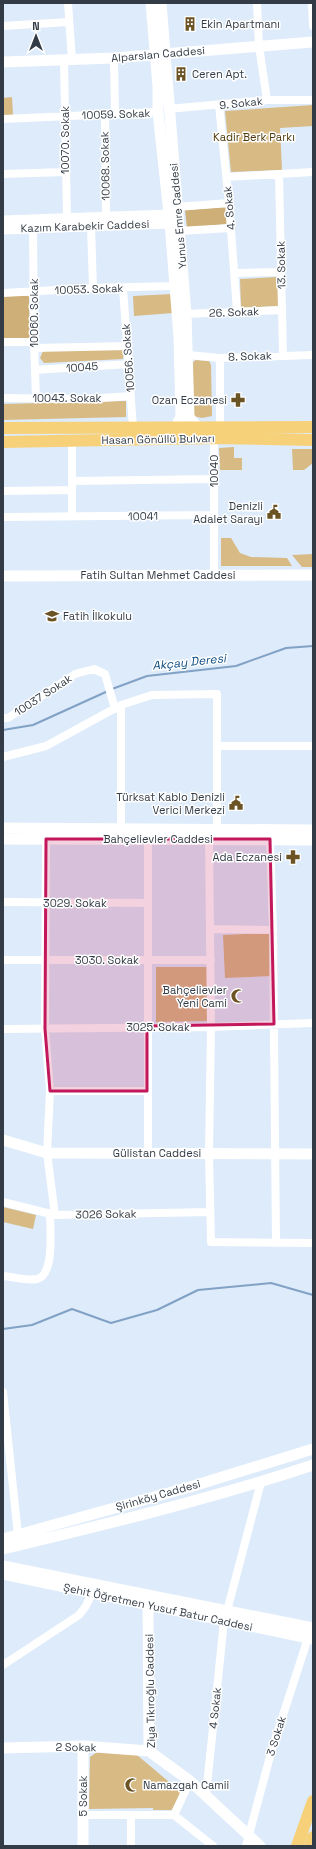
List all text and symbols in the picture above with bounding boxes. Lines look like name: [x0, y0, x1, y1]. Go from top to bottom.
north arrow: [16, 16, 56, 56]
building icon: Ekin Apartmanı: [182, 16, 198, 32]
place label: Ekin Apartmanı: [201, 17, 280, 31]
text: N: [32, 19, 40, 33]
street label: Alparslan Caddesi: [111, 43, 206, 65]
building icon: Ceren Apt.: [173, 66, 189, 82]
place label: Ceren Apt.: [192, 67, 247, 81]
street label: 9. Sokak: [219, 94, 263, 112]
street label: 10070. Sokak: [58, 106, 72, 174]
street label: 10059. Sokak: [81, 106, 151, 122]
park label: Kadir Berk Parkı: [213, 130, 295, 144]
street label: 10068. Sokak: [97, 131, 113, 201]
street label: Yunus Emre Caddesi: [166, 162, 190, 269]
street label: 4. Sokak: [220, 186, 238, 230]
street label: Kazım Karabekir Caddesi: [20, 217, 150, 235]
street label: 13. Sokak: [274, 241, 288, 289]
street label: 10060. Sokak: [27, 278, 41, 348]
street label: 10053. Sokak: [54, 281, 124, 297]
street label: 26. Sokak: [209, 304, 259, 320]
street label: 10056. Sokak: [119, 323, 137, 393]
street label: 8. Sokak: [228, 348, 272, 364]
street label: 10045: [65, 359, 99, 375]
street label: 10043. Sokak: [32, 391, 102, 405]
pharmacy icon: Ozan Eczanesi: [230, 392, 246, 408]
place label: Ozan Eczanesi: [152, 393, 227, 407]
street label: Hasan Gönüllü Bulvarı: [101, 431, 215, 447]
street label: 10040: [207, 455, 221, 487]
place label: Denizli Adalet Sarayı: [193, 499, 263, 526]
public building icon: Denizli Adalet Sarayı: [266, 504, 282, 520]
street label: 10041: [128, 509, 158, 523]
street label: Fatih Sultan Mehmet Caddesi: [80, 568, 236, 582]
school or university icon: Fatih İlkokulu: [44, 608, 60, 624]
place label: Fatih İlkokulu: [63, 609, 132, 623]
water label: Akçay Deresi: [151, 650, 229, 674]
street label: 10037 Sokak: [12, 671, 75, 719]
place label: Türksat Kablo Denizli Verici Merkezi: [116, 790, 225, 817]
public building icon: Türksat Kablo Denizli Verici Merkezi: [228, 795, 244, 811]
street label: Bahçelievler Caddesi: [103, 832, 213, 846]
pharmacy icon: Ada Eczanesi: [285, 849, 301, 865]
place label: Ada Eczanesi: [212, 850, 282, 864]
street label: 3029. Sokak: [43, 896, 107, 910]
street label: 3030. Sokak: [75, 953, 139, 967]
place label: Bahçelievler Yeni Cami: [163, 983, 227, 1010]
mosque icon: Bahçelievler Yeni Cami: [230, 988, 246, 1004]
street label: 3025. Sokak: [126, 1020, 190, 1034]
street label: Gülistan Caddesi: [113, 1146, 201, 1160]
street label: 3026 Sokak: [75, 1206, 137, 1222]
street label: Şirinköy Caddesi: [114, 1476, 202, 1514]
street label: Şehit Öğretmen Yusuf Batur Caddesi: [62, 1579, 254, 1634]
street label: Ziya Tıkıroğlu Caddesi: [142, 1634, 158, 1748]
street label: 4 Sokak: [206, 1687, 224, 1729]
street label: 3 Sokak: [263, 1714, 289, 1758]
street label: 2 Sokak: [55, 1740, 97, 1754]
street label: 5 Sokak: [76, 1775, 90, 1816]
mosque icon: Namazgah Camii: [124, 1777, 140, 1793]
place label: Namazgah Camii: [143, 1778, 229, 1792]

